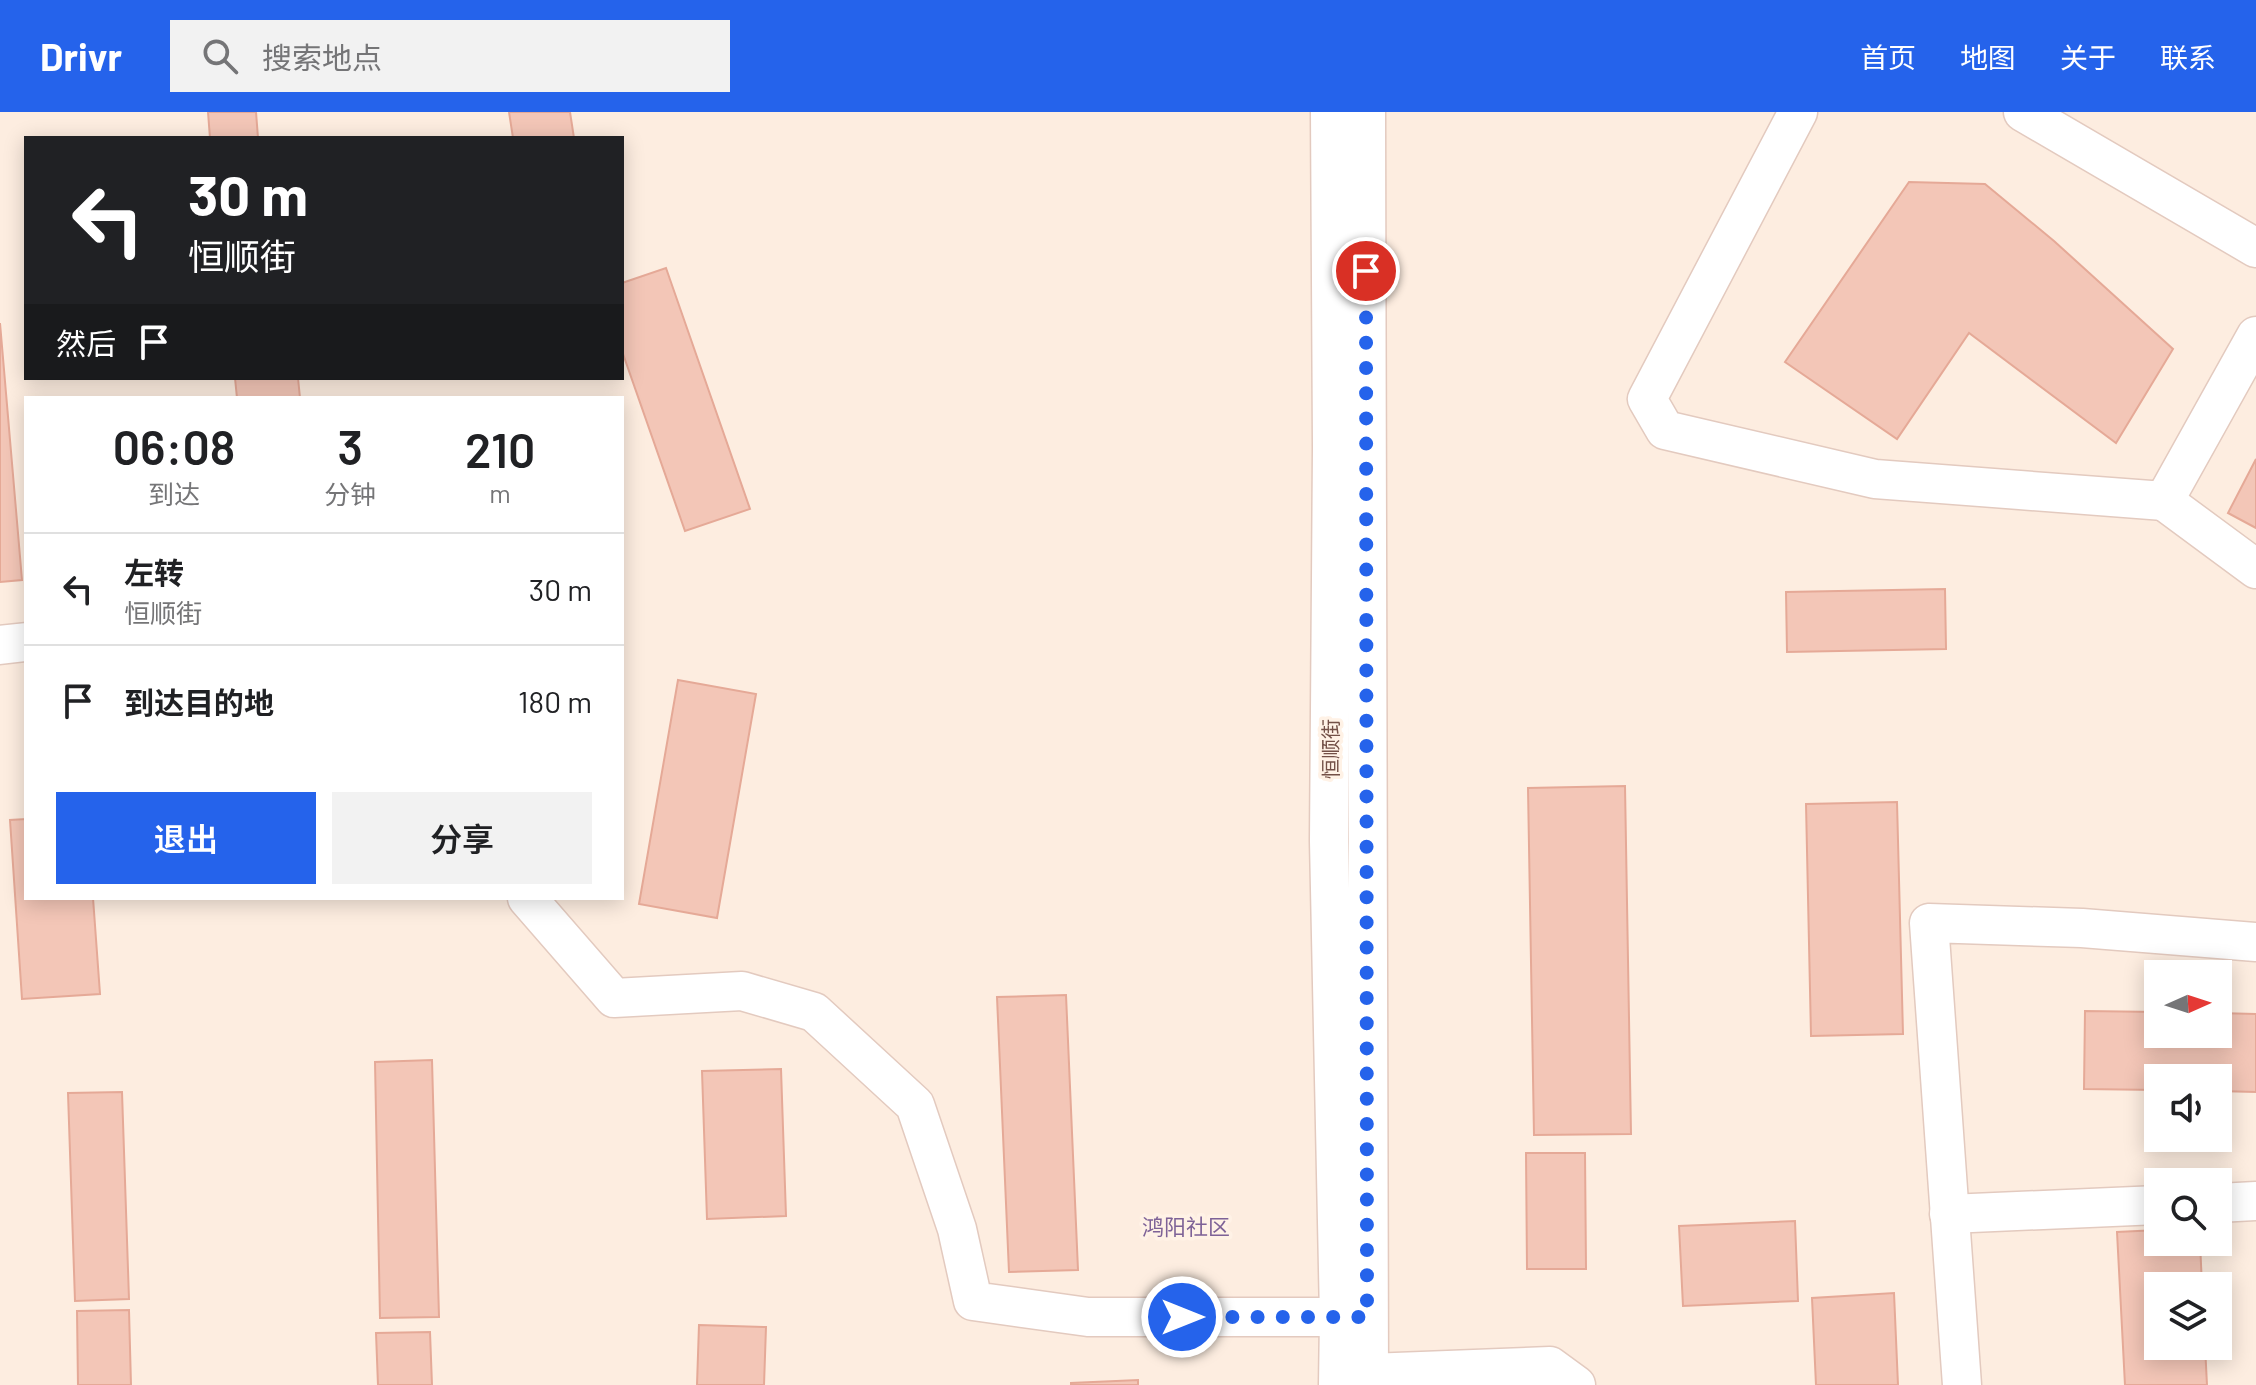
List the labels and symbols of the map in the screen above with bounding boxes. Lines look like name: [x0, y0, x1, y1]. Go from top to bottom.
pin: [1332, 237, 1400, 305]
street label: 恒顺街: [1318, 719, 1342, 779]
north arrow: [2144, 960, 2232, 1048]
district label: 鸿阳社区: [1142, 1213, 1230, 1239]
position arrow: [1140, 1275, 1224, 1359]

